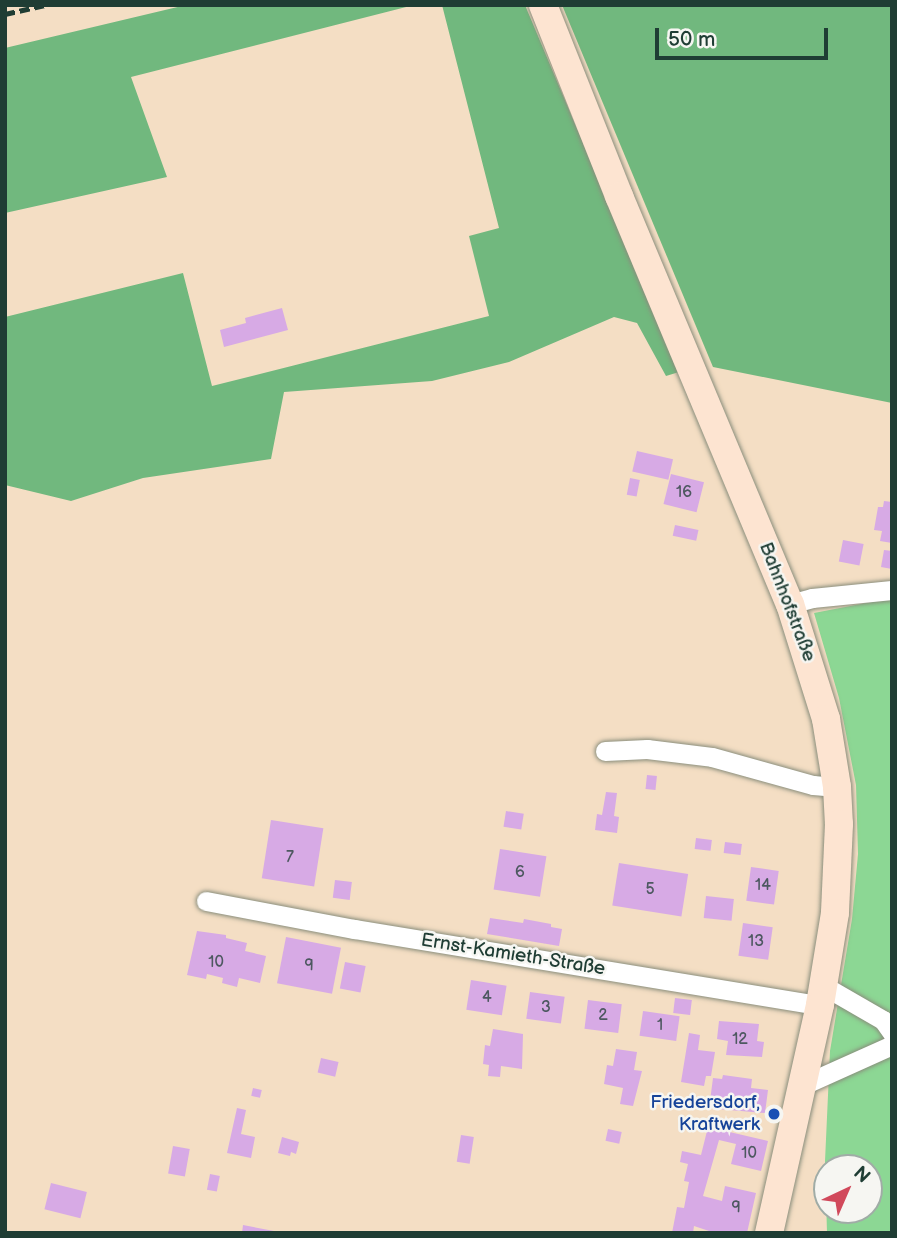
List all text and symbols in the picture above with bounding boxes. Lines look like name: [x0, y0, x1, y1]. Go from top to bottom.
scale bar: [659, 14, 832, 58]
text: 50 m: [668, 27, 715, 52]
house number: 16: [676, 483, 692, 503]
street label: Bahnhofstraße: [754, 539, 820, 665]
house number: 7: [286, 848, 294, 868]
house number: 6: [515, 863, 525, 883]
house number: 14: [755, 876, 771, 896]
house number: 5: [645, 880, 655, 900]
street label: Ernst-Kamieth-Straße: [419, 929, 607, 981]
house number: 13: [748, 932, 764, 952]
house number: 10: [208, 953, 224, 973]
house number: 9: [304, 956, 314, 976]
house number: 4: [482, 988, 492, 1008]
house number: 3: [541, 998, 551, 1018]
house number: 2: [598, 1006, 608, 1026]
house number: 1: [657, 1016, 663, 1036]
house number: 12: [732, 1030, 748, 1050]
place label: Friedersdorf, Kraftwerk: [650, 1092, 760, 1136]
marker: Friedersdorf, Kraftwerk: [766, 1106, 782, 1122]
house number: 10: [741, 1144, 757, 1164]
north arrow: [813, 1154, 883, 1224]
text: N: [848, 1162, 875, 1188]
house number: 9: [731, 1198, 741, 1218]

